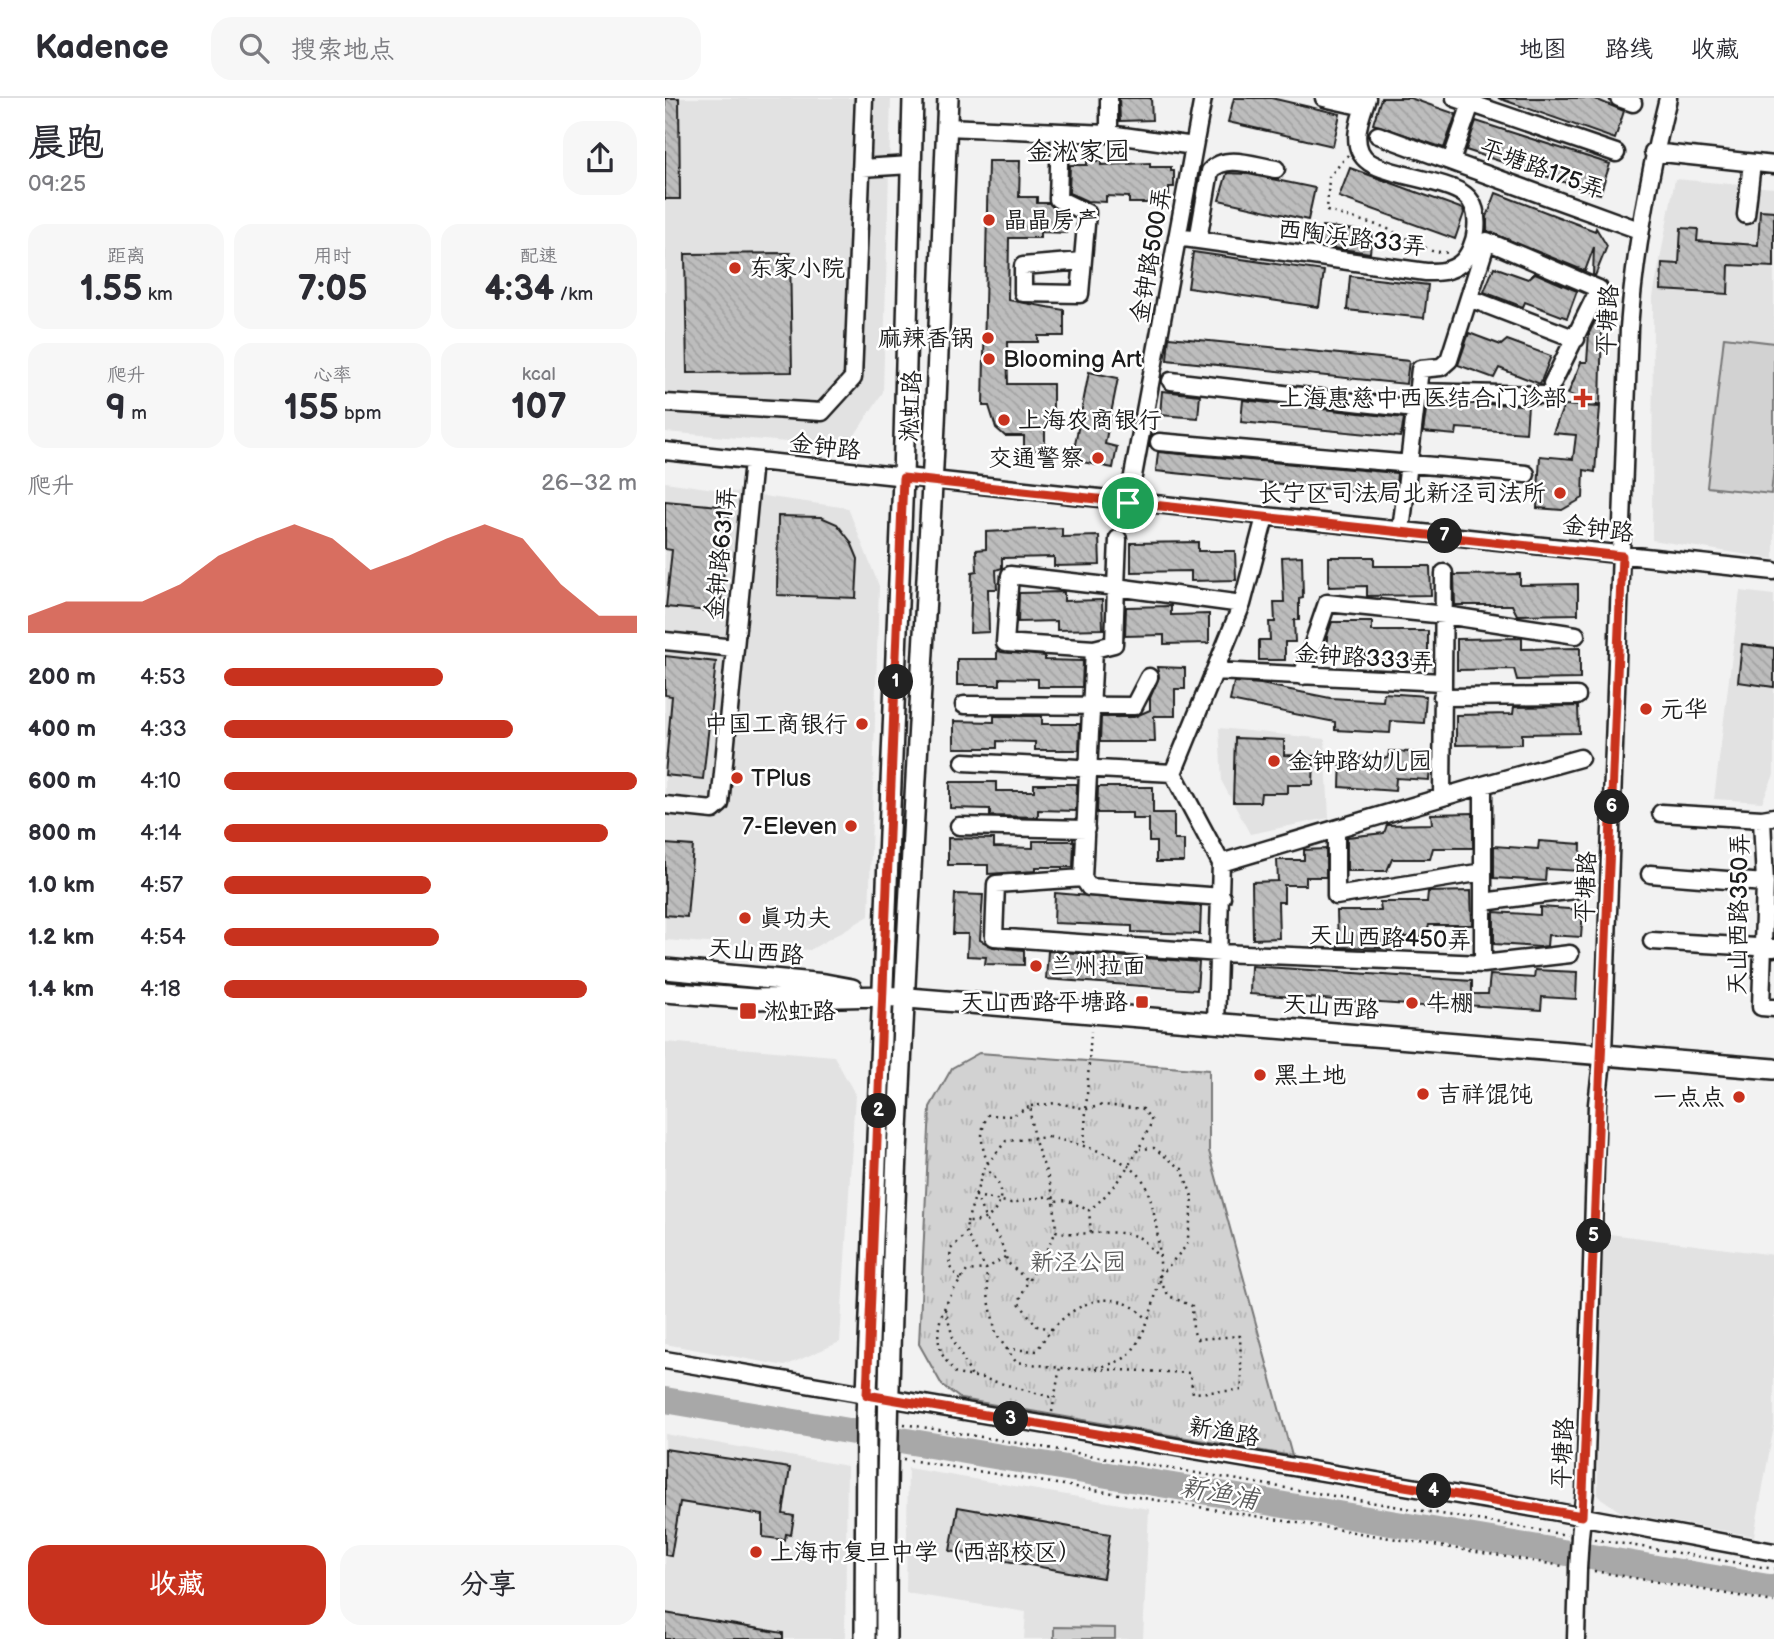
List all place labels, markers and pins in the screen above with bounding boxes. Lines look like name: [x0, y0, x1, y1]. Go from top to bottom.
place label: 晶晶房产: [1003, 206, 1099, 235]
marker: 晶晶房产: [981, 212, 997, 228]
place label: 东家小院: [749, 254, 845, 283]
marker: 东家小院: [727, 260, 743, 276]
place label: 麻辣香锅: [878, 324, 974, 353]
marker: 麻辣香锅: [980, 330, 996, 346]
place label: Blooming Art: [1003, 345, 1143, 374]
marker: Blooming Art: [981, 351, 997, 367]
place label: 上海惠慈中西医结合门诊部: [1279, 384, 1567, 413]
marker: 上海惠慈中西医结合门诊部: [1573, 388, 1593, 408]
place label: 上海农商银行: [1018, 406, 1162, 435]
marker: 上海农商银行: [996, 412, 1012, 428]
place label: 交通警察: [988, 444, 1084, 473]
marker: 交通警察: [1090, 450, 1106, 466]
pin: [1098, 473, 1158, 533]
place label: 长宁区司法局北新泾司法所: [1258, 479, 1546, 508]
marker: 长宁区司法局北新泾司法所: [1552, 485, 1568, 501]
pin: 7: [1427, 518, 1463, 554]
pin: 1: [879, 664, 913, 700]
place label: 元华: [1660, 695, 1708, 724]
marker: 元华: [1638, 701, 1654, 717]
place label: 中国工商银行: [704, 710, 848, 739]
marker: 中国工商银行: [854, 716, 870, 732]
place label: 金钟路幼儿园: [1288, 747, 1432, 776]
marker: 金钟路幼儿园: [1266, 753, 1282, 769]
place label: TPlus: [751, 764, 811, 793]
marker: TPlus: [729, 770, 745, 786]
pin: 6: [1595, 790, 1629, 824]
place label: 7-Eleven: [742, 812, 837, 841]
marker: 7-Eleven: [843, 818, 859, 834]
place label: 真功夫: [759, 904, 831, 933]
marker: 真功夫: [737, 910, 753, 926]
place label: 兰州拉面: [1050, 952, 1146, 981]
marker: 兰州拉面: [1028, 958, 1044, 974]
place label: 天山西路平塘路: [960, 988, 1128, 1017]
place label: 牛棚: [1426, 989, 1474, 1018]
marker: 天山西路平塘路: [1134, 994, 1150, 1010]
marker: 牛棚: [1404, 995, 1420, 1011]
place label: 淞虹路: [764, 997, 836, 1026]
marker: 淞虹路: [738, 1001, 758, 1021]
place label: 黑土地: [1274, 1061, 1346, 1090]
marker: 黑土地: [1252, 1067, 1268, 1083]
place label: 吉祥馄饨: [1437, 1080, 1533, 1109]
place label: 一点点: [1653, 1083, 1725, 1112]
marker: 吉祥馄饨: [1415, 1086, 1431, 1102]
marker: 一点点: [1731, 1089, 1747, 1105]
pin: 2: [861, 1094, 897, 1128]
pin: 5: [1577, 1218, 1611, 1254]
pin: 3: [993, 1402, 1029, 1436]
pin: 4: [1417, 1474, 1451, 1508]
place label: 上海市复旦中学（西部校区）: [770, 1538, 1082, 1567]
marker: 上海市复旦中学（西部校区）: [748, 1544, 764, 1560]

